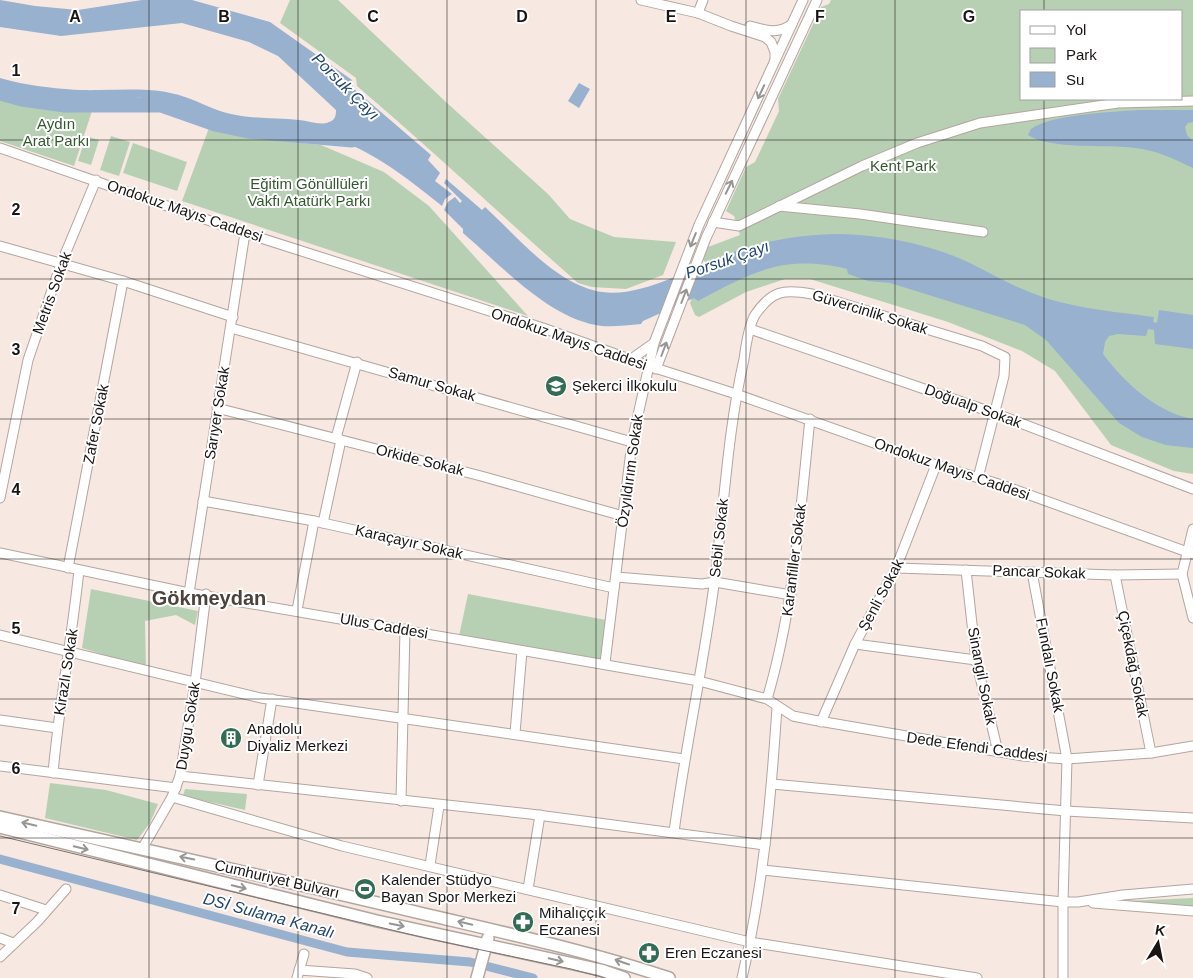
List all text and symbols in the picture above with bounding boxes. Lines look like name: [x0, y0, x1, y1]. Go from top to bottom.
text: A: [69, 8, 81, 25]
text: B: [218, 8, 230, 25]
text: C: [367, 8, 379, 25]
text: D: [516, 8, 528, 25]
text: E: [666, 8, 677, 25]
text: F: [815, 8, 825, 25]
text: G: [963, 8, 975, 25]
legend: [1020, 10, 1183, 100]
text: Yol: [1066, 21, 1086, 38]
text: Park: [1066, 46, 1097, 63]
water label: Porsuk Çayı: [309, 50, 382, 123]
text: 1: [12, 62, 21, 79]
text: Su: [1066, 71, 1084, 88]
one-way arrow: [756, 84, 766, 99]
park label: Aydın Arat Parkı: [23, 115, 89, 149]
park label: Kent Park: [870, 157, 936, 174]
park label: Eğitim Gönüllüleri Vakfı Atatürk Parkı: [247, 175, 371, 209]
street label: Ondokuz Mayıs Caddesi: [105, 176, 265, 245]
one-way arrow: [725, 180, 734, 195]
text: 2: [12, 201, 21, 218]
one-way arrow: [688, 232, 697, 247]
water label: Porsuk Çayı: [683, 237, 771, 282]
street label: Metris Sokak: [29, 249, 75, 336]
street label: Güvercinlik Sokak: [810, 286, 931, 337]
one-way arrow: [680, 289, 689, 304]
street label: Ondokuz Mayıs Caddesi: [489, 304, 649, 373]
text: 3: [12, 341, 21, 358]
one-way arrow: [660, 341, 669, 357]
street label: Samur Sokak: [387, 363, 478, 404]
street label: Sarıyer Sokak: [201, 365, 232, 461]
school or university icon: Şekerci İlkokulu: [544, 374, 568, 398]
place label: Şekerci İlkokulu: [572, 377, 677, 394]
street label: Doğualp Sokak: [922, 380, 1024, 431]
street label: Zafer Sokak: [79, 382, 112, 465]
street label: Özyıldırım Sokak: [613, 413, 646, 529]
street label: Ondokuz Mayıs Caddesi: [872, 434, 1032, 503]
street label: Orkide Sokak: [374, 440, 466, 479]
text: 4: [12, 481, 21, 498]
street label: Sebil Sokak: [706, 497, 731, 578]
street label: Karanfiller Sokak: [778, 502, 809, 617]
street label: Karaçayır Sokak: [354, 521, 465, 562]
street label: Şenli Sokak: [854, 555, 907, 634]
street label: Pancar Sokak: [992, 561, 1086, 582]
district label: Gökmeydan: [152, 587, 266, 609]
street label: Ulus Caddesi: [339, 609, 429, 642]
street label: Çiçekdağ Sokak: [1115, 609, 1152, 719]
street label: Fundalı Sokak: [1033, 616, 1068, 714]
text: 5: [12, 620, 21, 637]
street label: Sinangil Sokak: [965, 626, 1000, 727]
street label: Kirazlı Sokak: [50, 627, 81, 716]
street label: Duygu Sokak: [172, 680, 203, 771]
place label: Anadolu Diyaliz Merkezi: [247, 720, 348, 754]
building icon: Anadolu Diyaliz Merkezi: [219, 726, 243, 750]
street label: Dede Efendi Caddesi: [906, 728, 1048, 765]
text: 6: [12, 760, 21, 777]
one-way arrow: [21, 819, 37, 828]
one-way arrow: [73, 844, 89, 853]
one-way arrow: [180, 853, 196, 863]
street label: Cumhuriyet Bulvarı: [213, 856, 341, 901]
place label: Kalender Stüdyo Bayan Spor Merkezi: [381, 871, 516, 905]
sports icon: Kalender Stüdyo Bayan Spor Merkezi: [353, 877, 377, 901]
one-way arrow: [230, 883, 246, 892]
water label: DSİ Sulama Kanalı: [201, 889, 337, 941]
text: 7: [12, 900, 21, 917]
place label: Mihalıççık Eczanesi: [539, 904, 606, 938]
pharmacy icon: Mihalıççık Eczanesi: [511, 910, 535, 934]
one-way arrow: [457, 918, 473, 927]
north arrow: [1133, 918, 1183, 968]
one-way arrow: [388, 921, 404, 931]
text: K: [1154, 921, 1167, 939]
pharmacy icon: Eren Eczanesi: [637, 941, 661, 965]
place label: Eren Eczanesi: [665, 944, 762, 961]
one-way arrow: [547, 955, 563, 965]
one-way arrow: [615, 957, 631, 967]

